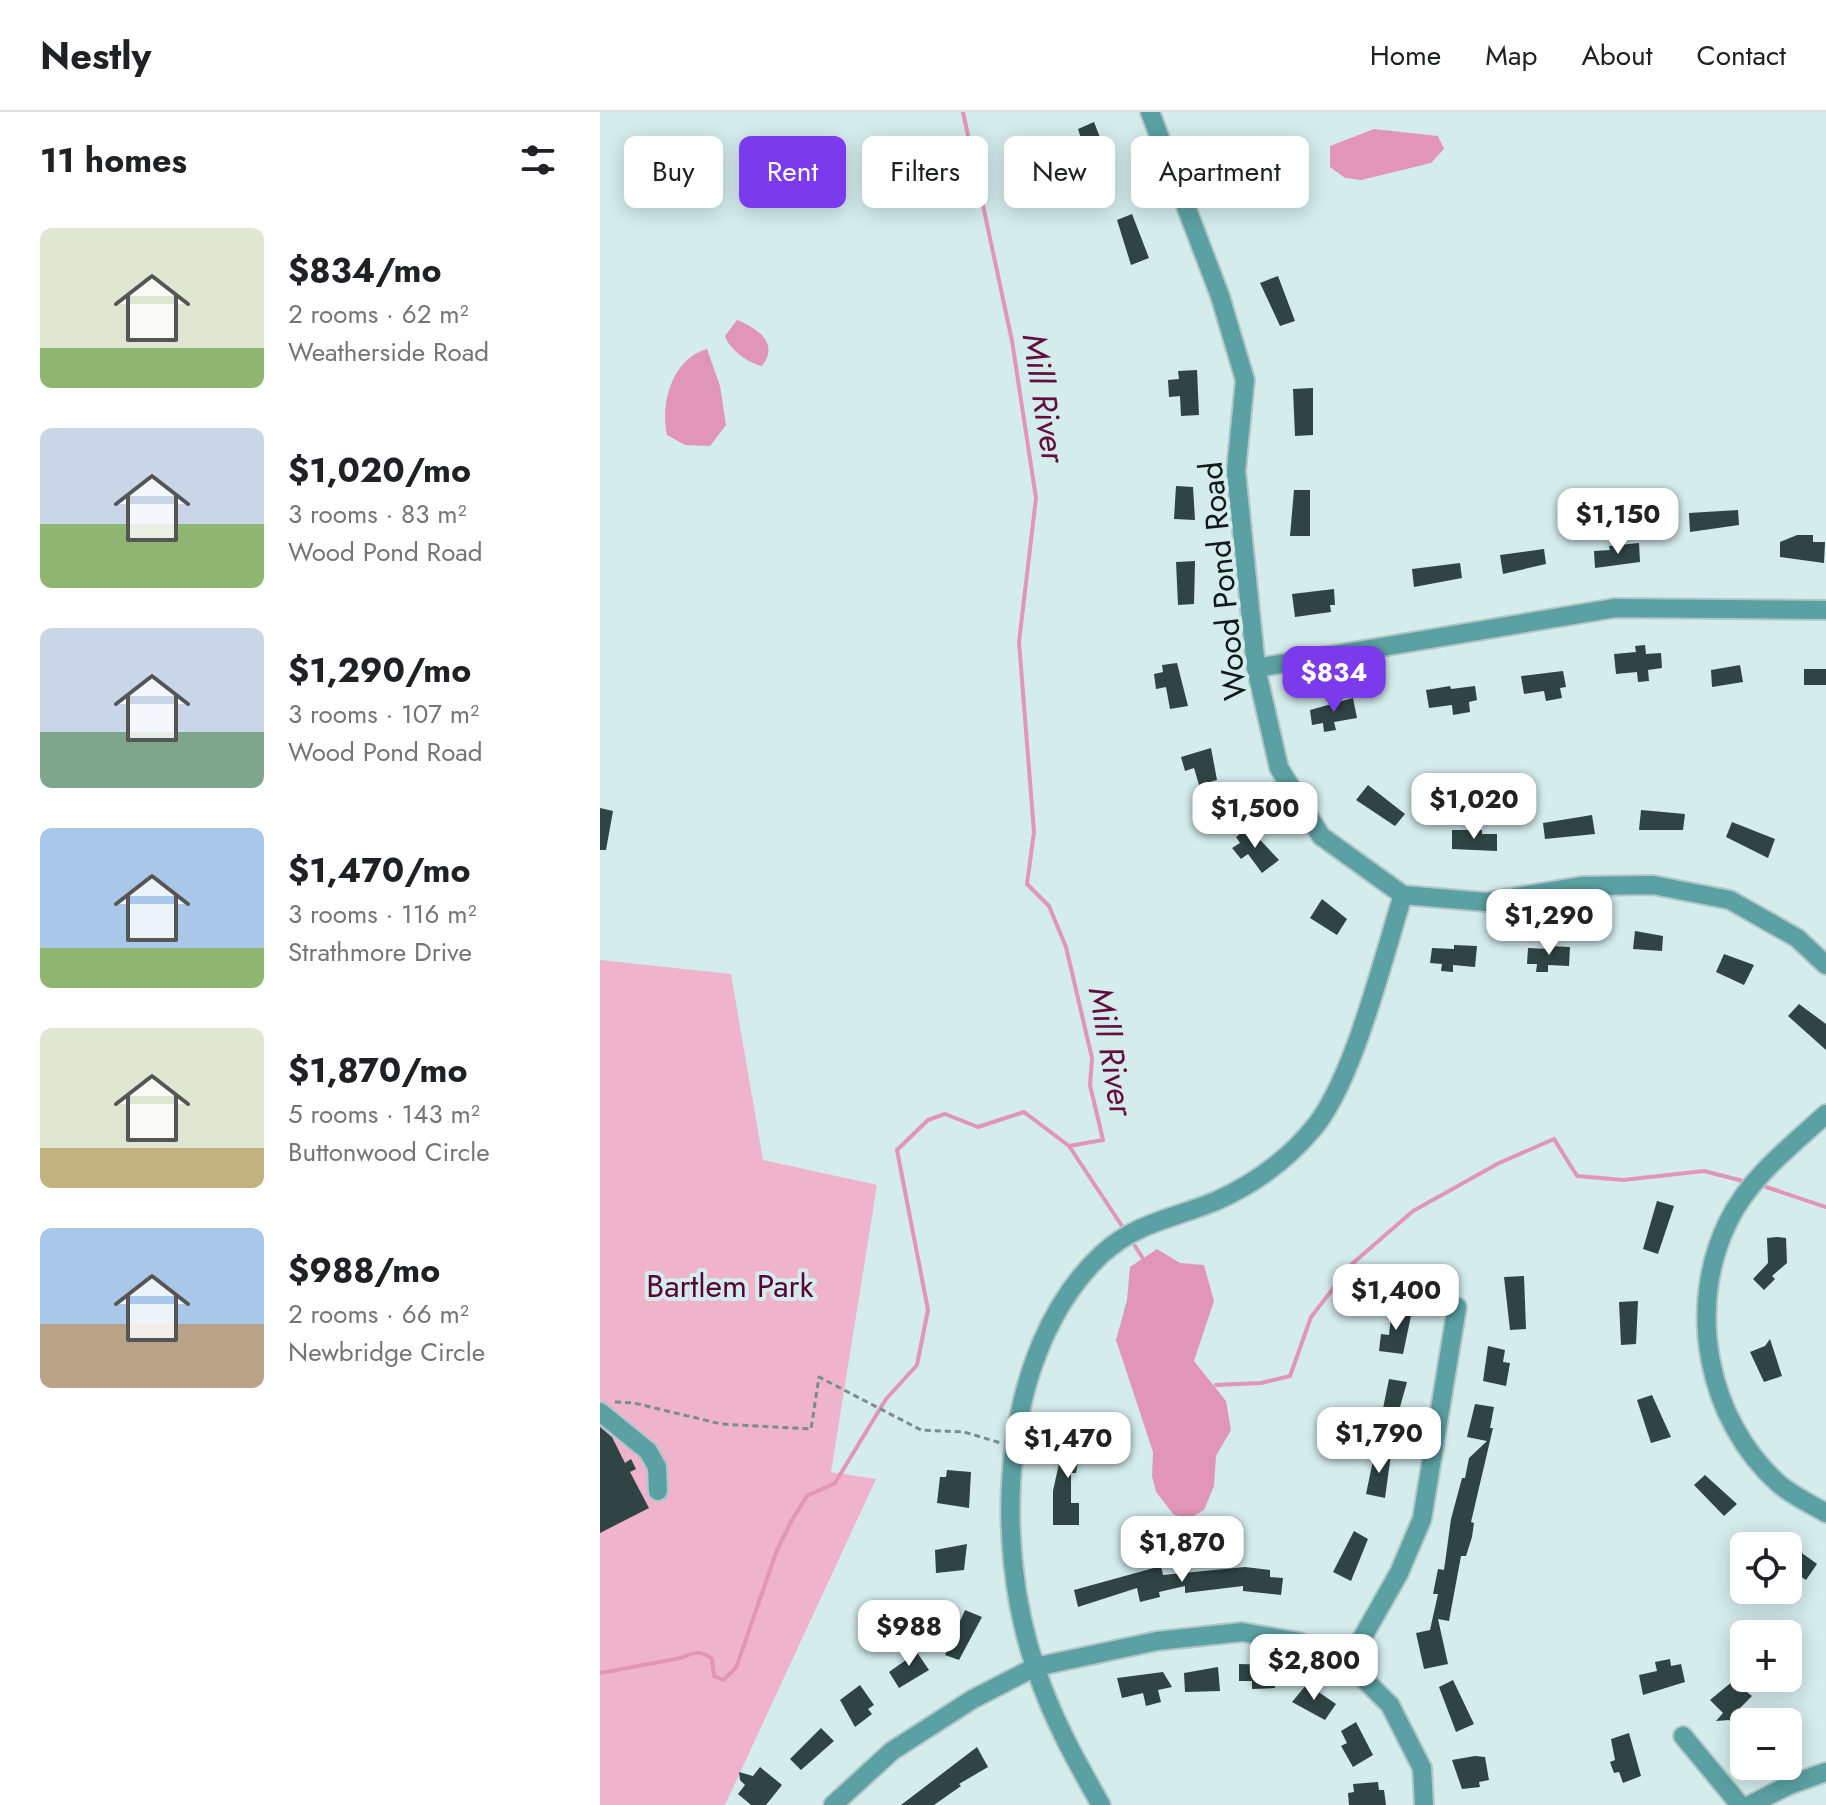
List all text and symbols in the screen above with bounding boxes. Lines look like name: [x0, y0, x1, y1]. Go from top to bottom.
text: Nestly: [40, 28, 151, 83]
text: Home: [1370, 35, 1441, 76]
text: Map: [1485, 35, 1537, 76]
text: About: [1581, 35, 1653, 76]
text: Contact: [1697, 35, 1786, 76]
text: 11 homes: [40, 136, 187, 185]
chip: Buy: [624, 136, 723, 208]
chip: Rent: [739, 136, 846, 208]
chip: Filters: [862, 136, 988, 208]
chip: New: [1004, 136, 1115, 208]
chip: Apartment: [1131, 136, 1309, 208]
icon: filters: [516, 138, 560, 182]
text: $834/mo: [288, 246, 442, 295]
icon: home: [104, 260, 200, 356]
text: 2 rooms · 62 m²: [288, 295, 469, 333]
water label: Mill River: [1010, 330, 1079, 468]
text: Weatherside Road: [288, 333, 489, 371]
text: $1,020/mo: [288, 446, 471, 495]
street label: Wood Pond Road: [1188, 459, 1258, 703]
icon: home: [104, 460, 200, 556]
pin: $1,150: [1553, 488, 1683, 556]
text: 3 rooms · 83 m²: [288, 495, 467, 533]
text: $1,150: [1575, 495, 1661, 533]
text: Wood Pond Road: [288, 533, 483, 571]
text: $1,290/mo: [288, 646, 471, 695]
pin: $834: [1287, 646, 1381, 714]
text: $834: [1301, 653, 1367, 691]
icon: home: [104, 660, 200, 756]
text: 3 rooms · 107 m²: [288, 695, 479, 733]
text: Wood Pond Road: [288, 733, 483, 771]
pin: $1,020: [1409, 773, 1539, 841]
text: $1,020: [1429, 780, 1519, 818]
pin: $1,500: [1190, 782, 1320, 850]
text: $1,500: [1210, 789, 1300, 827]
text: $1,470/mo: [288, 846, 470, 895]
icon: home: [104, 860, 200, 956]
pin: $1,290: [1484, 889, 1614, 957]
text: 3 rooms · 116 m²: [288, 895, 477, 933]
text: $1,290: [1504, 896, 1594, 934]
text: Strathmore Drive: [288, 933, 472, 971]
water label: Mill River: [1076, 983, 1147, 1121]
text: $1,870/mo: [288, 1046, 468, 1095]
icon: home: [104, 1060, 200, 1156]
text: 5 rooms · 143 m²: [288, 1095, 480, 1133]
text: Buttonwood Circle: [288, 1133, 490, 1171]
text: $988/mo: [288, 1246, 440, 1295]
icon: home: [104, 1260, 200, 1356]
park label: Bartlem Park: [646, 1263, 815, 1309]
pin: $1,400: [1331, 1264, 1461, 1332]
text: $1,400: [1351, 1271, 1441, 1309]
text: 2 rooms · 66 m²: [288, 1295, 469, 1333]
text: Newbridge Circle: [288, 1333, 485, 1371]
pin: $1,790: [1314, 1407, 1444, 1475]
pin: $1,470: [1003, 1412, 1133, 1480]
text: $1,790: [1335, 1414, 1423, 1452]
text: $1,470: [1024, 1419, 1112, 1457]
pin: $1,870: [1117, 1516, 1247, 1584]
text: $1,870: [1139, 1523, 1225, 1561]
map controls: [1730, 1532, 1802, 1780]
button: locate: [1730, 1532, 1802, 1604]
pin: $988: [862, 1600, 956, 1668]
text: $988: [876, 1607, 942, 1645]
button: +: [1730, 1620, 1802, 1692]
pin: $2,800: [1249, 1634, 1379, 1702]
text: $2,800: [1268, 1641, 1360, 1679]
button: −: [1730, 1708, 1802, 1780]

